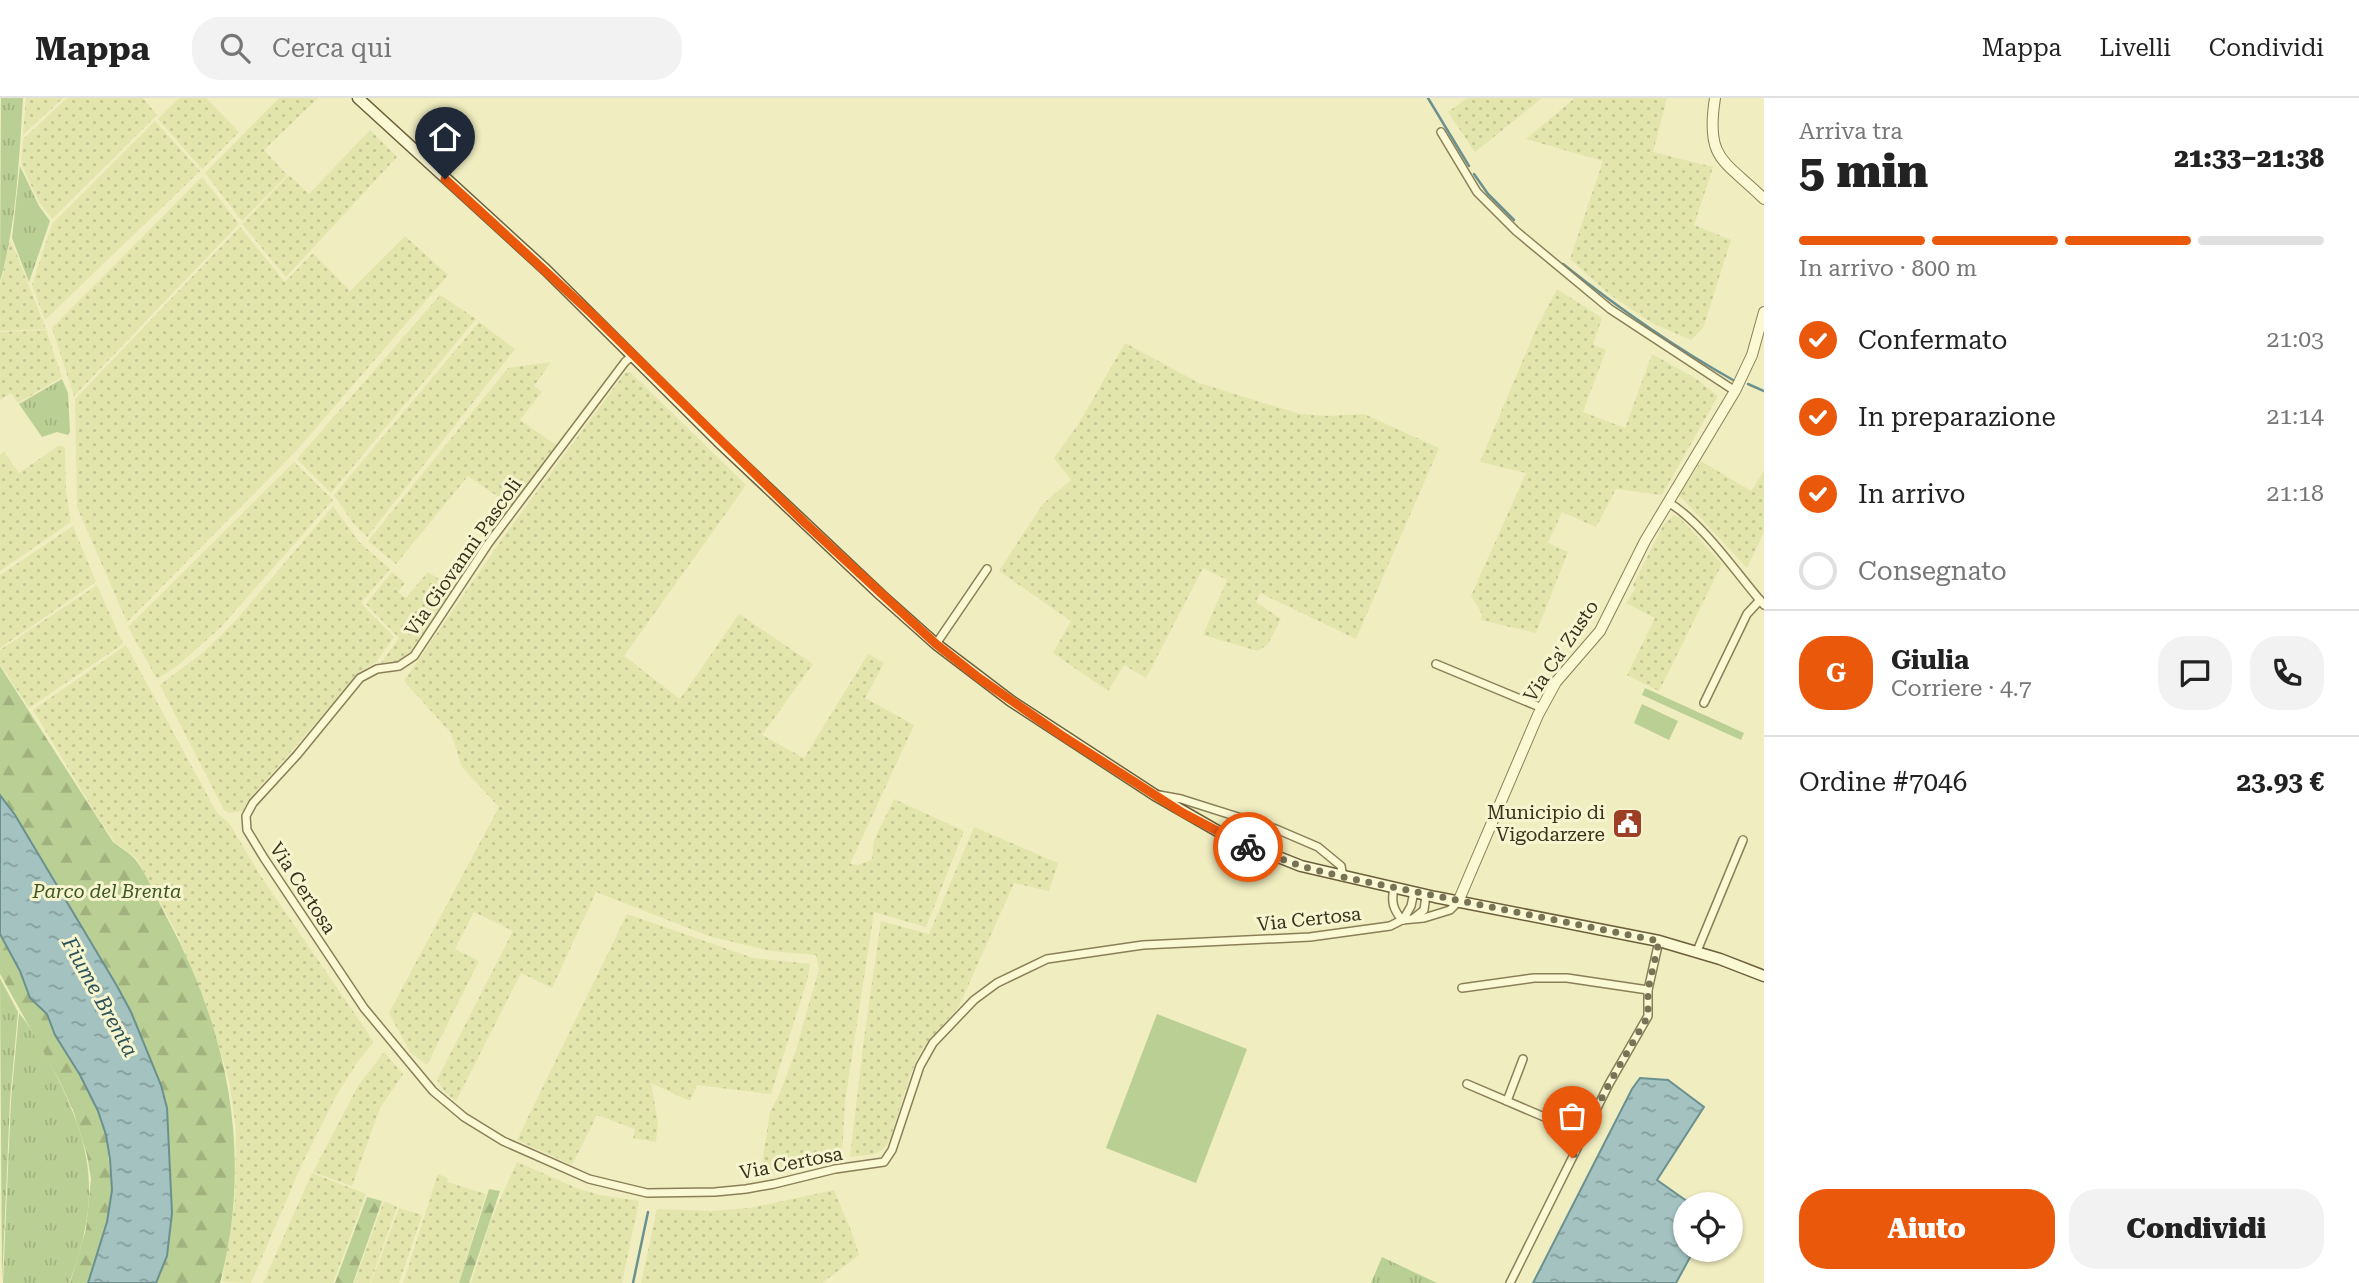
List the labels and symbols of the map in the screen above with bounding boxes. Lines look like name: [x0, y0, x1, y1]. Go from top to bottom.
pin: [415, 107, 475, 179]
street label: Via Giovanni Pascoli: [400, 473, 526, 641]
street label: Via Ca' Zusto: [1519, 596, 1603, 706]
place label: Municipio di Vigodarzere: [1487, 801, 1605, 846]
public building icon: Municipio di Vigodarzere: [1611, 806, 1645, 840]
courier: [1213, 812, 1283, 882]
street label: Via Certosa: [265, 838, 341, 939]
park label: Parco del Brenta: [31, 880, 182, 903]
street label: Via Certosa: [1256, 902, 1363, 936]
water label: Fiume Brenta: [57, 932, 143, 1061]
pin: [1542, 1086, 1602, 1158]
street label: Via Certosa: [738, 1142, 845, 1184]

